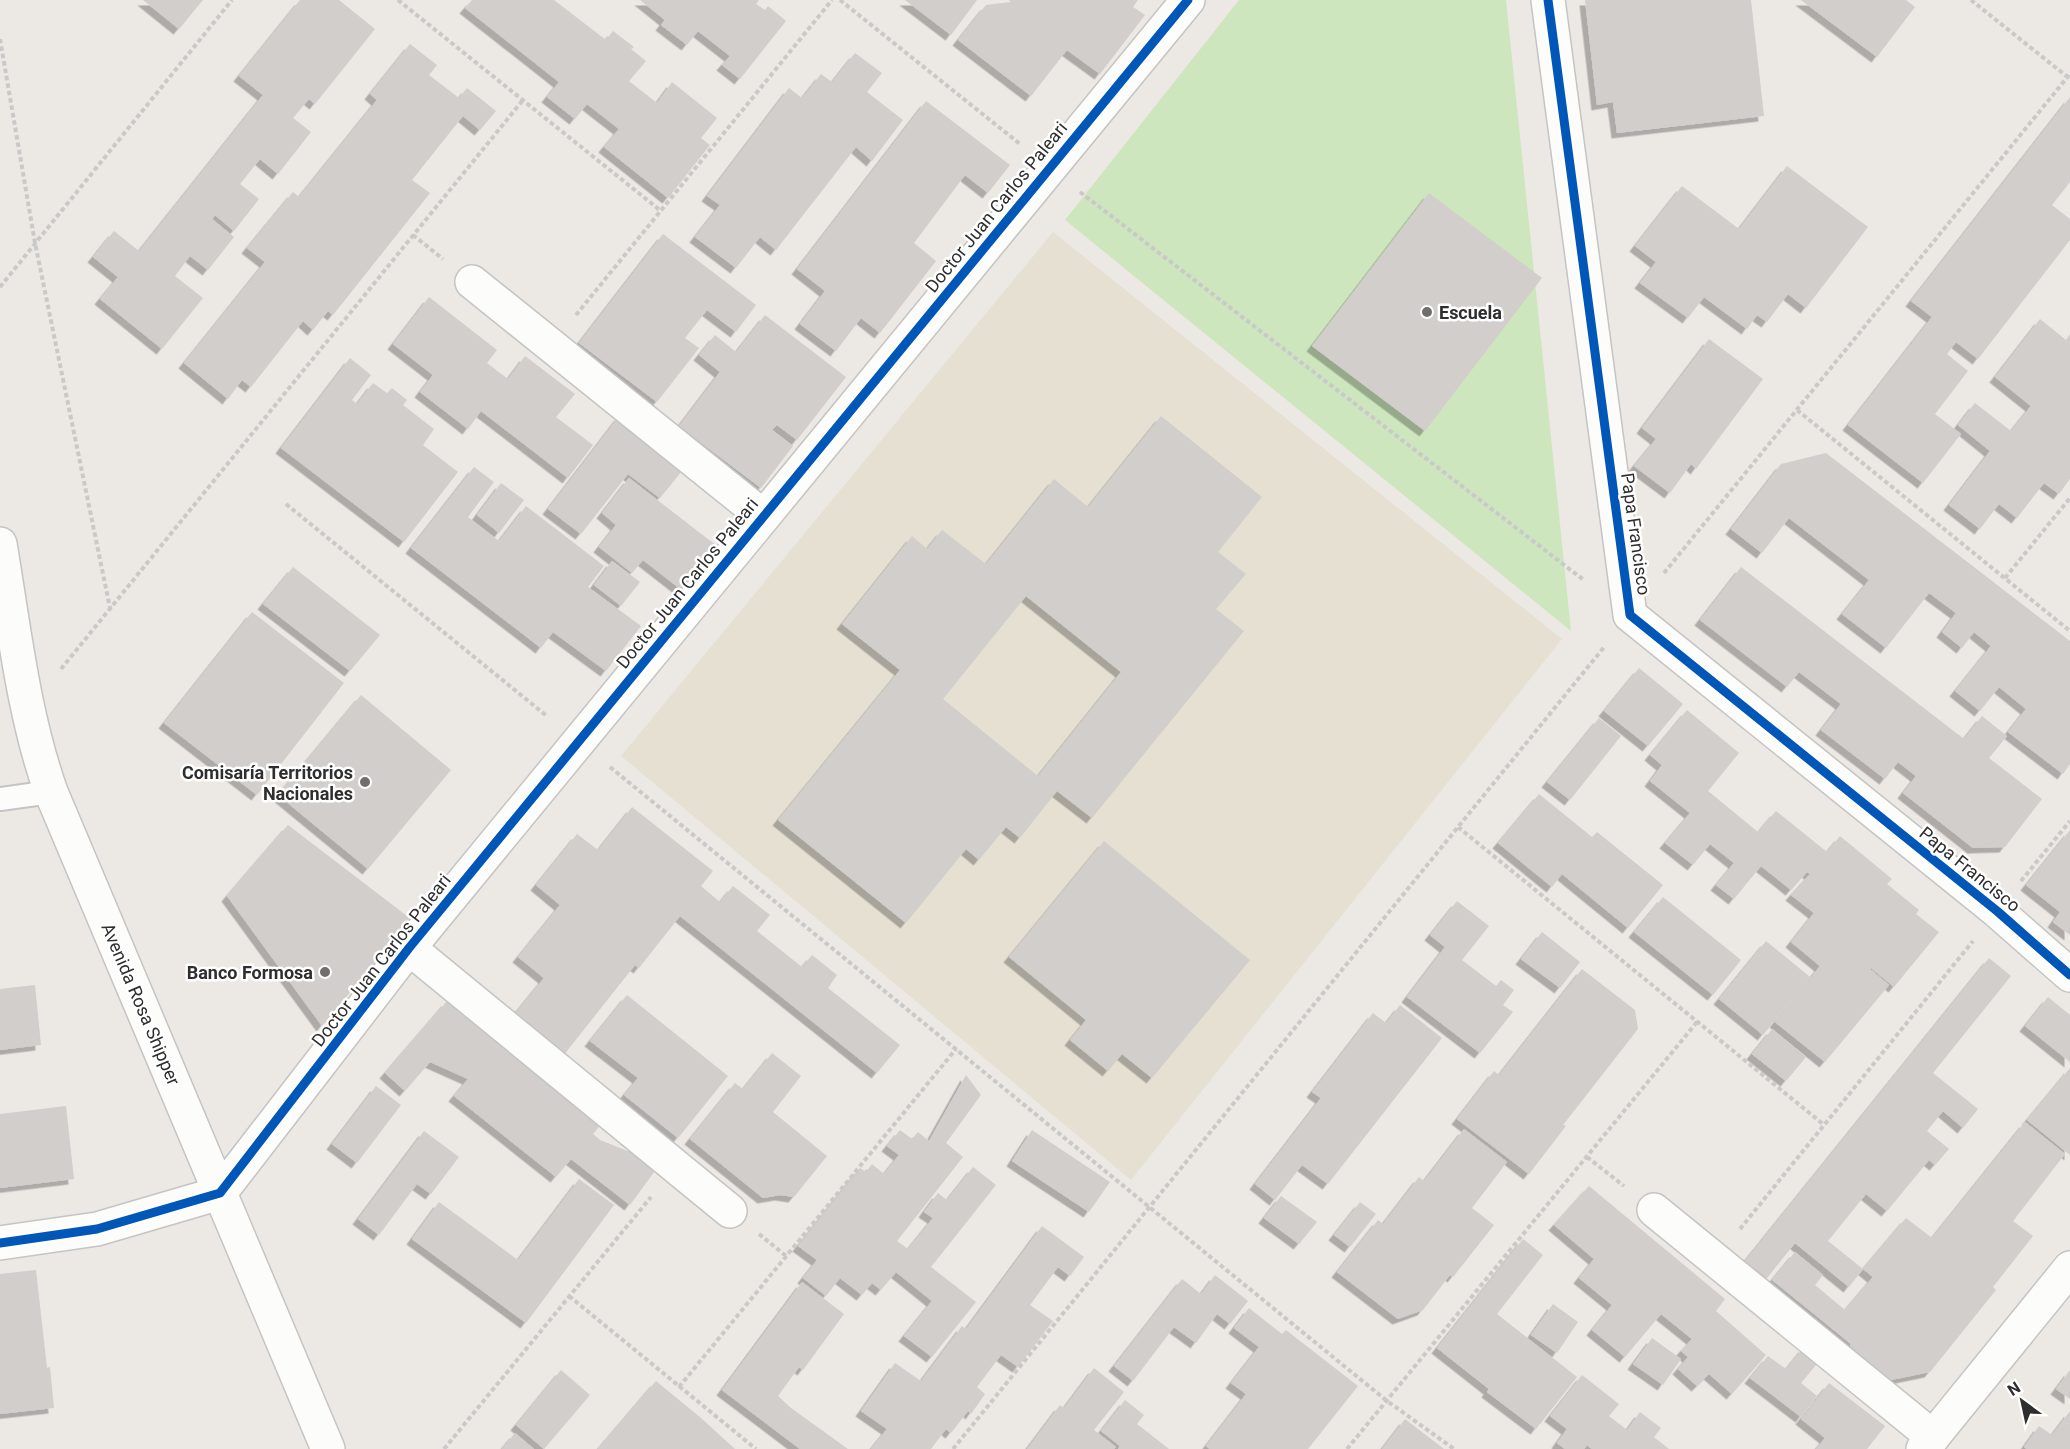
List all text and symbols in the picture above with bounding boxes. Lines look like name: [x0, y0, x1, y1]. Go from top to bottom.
street label: Doctor Juan Carlos Paleari: [921, 117, 1071, 297]
place label: Escuela: [1439, 302, 1502, 323]
marker: Escuela: [1420, 305, 1434, 319]
street label: Papa Francisco: [1617, 471, 1655, 597]
street label: Doctor Juan Carlos Paleari: [612, 493, 762, 673]
place label: Comisaría Territorios Nacionales: [182, 762, 353, 804]
marker: Comisaría Territorios Nacionales: [358, 775, 372, 789]
street label: Papa Francisco: [1915, 822, 2025, 916]
street label: Doctor Juan Carlos Paleari: [307, 869, 455, 1051]
street label: Avenida Rosa Shipper: [97, 920, 185, 1088]
place label: Banco Formosa: [187, 962, 313, 983]
marker: Banco Formosa: [318, 965, 332, 979]
north arrow: [1992, 1371, 2052, 1431]
text: N: [2004, 1378, 2024, 1400]

